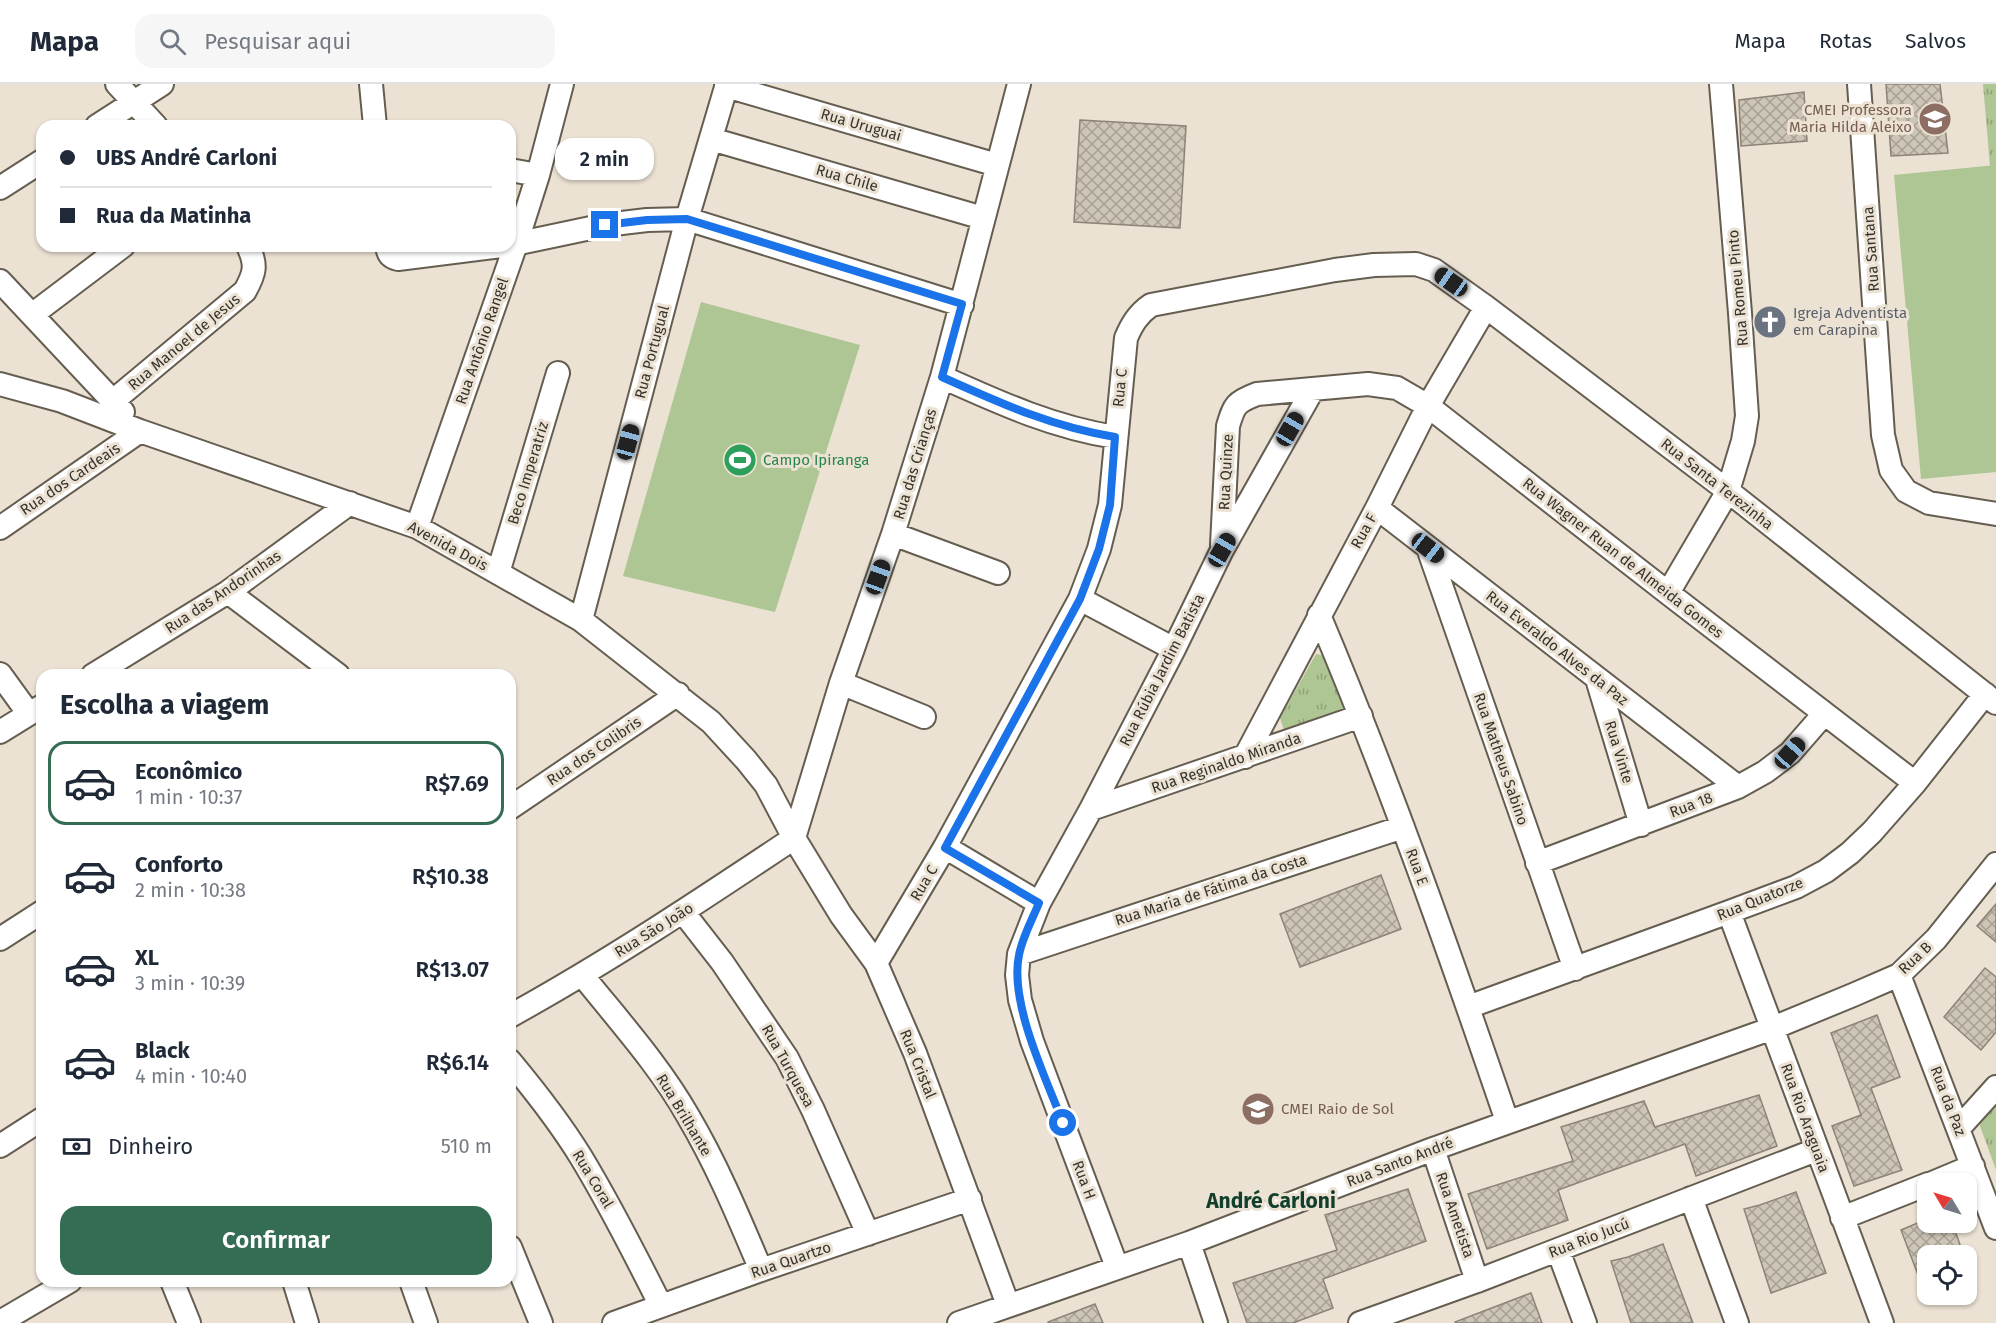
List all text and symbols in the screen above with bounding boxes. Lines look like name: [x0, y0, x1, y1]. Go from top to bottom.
search box: [135, 14, 555, 68]
text: Mapa: [30, 25, 99, 58]
icon: search: [156, 25, 189, 58]
text: Pesquisar aqui: [204, 28, 351, 55]
text: Mapa: [1735, 28, 1786, 54]
text: Rotas: [1819, 28, 1872, 54]
text: Salvos: [1905, 28, 1966, 54]
place label: CMEI Professora Maria Hilda Aleixo: [1789, 101, 1912, 136]
school or university icon: CMEI Professora Maria Hilda Aleixo: [1917, 101, 1953, 137]
street label: Rua Uruguai: [819, 105, 903, 145]
callout: 2 min: [556, 138, 654, 180]
text: UBS André Carloni: [96, 144, 277, 171]
text: 2 min: [580, 147, 629, 171]
street label: Rua Chile: [814, 161, 880, 195]
text: Rua da Matinha: [96, 202, 251, 229]
street label: Rua Santana: [1859, 206, 1883, 292]
route end: [591, 211, 618, 238]
street label: Rua Romeu Pinto: [1724, 229, 1752, 347]
car: [1431, 264, 1471, 300]
street label: Rua Antônio Rangel: [452, 275, 512, 407]
street label: Rua Manoel de Jesus: [124, 290, 244, 394]
street label: Rua Portugual: [631, 303, 673, 401]
church icon: Igreja Adventista em Carapina: [1752, 304, 1788, 340]
place label: Igreja Adventista em Carapina: [1793, 304, 1907, 339]
street label: Rua C: [1109, 367, 1131, 408]
street label: Rua das Crianças: [890, 406, 940, 522]
car: [1273, 409, 1307, 449]
street label: Beco Imperatriz: [504, 419, 552, 527]
car: [615, 422, 641, 462]
street label: Rua Quinze: [1215, 433, 1237, 511]
street label: Rua Santa Terezinha: [1657, 435, 1777, 533]
street label: Rua dos Cardeais: [17, 439, 123, 519]
sports icon: Campo Ipiranga: [722, 442, 758, 478]
place label: Campo Ipiranga: [763, 451, 869, 469]
street label: Rua Wagner Ruan de Almeida Gomes: [1519, 474, 1727, 642]
street label: Rua F: [1347, 510, 1381, 552]
street label: Avenida Dois: [405, 517, 491, 575]
car: [1205, 530, 1239, 570]
car: [1408, 530, 1448, 566]
street label: Rua das Andorinhas: [162, 547, 284, 637]
car: [863, 557, 893, 597]
street label: Rua Everaldo Alves da Paz: [1482, 587, 1632, 709]
street label: Rua Rúbia Jardim Batista: [1116, 591, 1208, 749]
text: Escolha a viagem: [60, 689, 269, 721]
street label: Rua Matheus Sabino: [1470, 690, 1532, 828]
street label: Rua dos Colibris: [543, 713, 645, 789]
street label: Rua Vinte: [1601, 718, 1637, 786]
street label: Rua Reginaldo Miranda: [1149, 729, 1303, 797]
car: [1771, 734, 1809, 772]
icon: car: [63, 756, 117, 810]
text: Econômico: [135, 758, 242, 785]
text: R$7.69: [425, 770, 489, 797]
text: 1 min · 10:37: [135, 785, 242, 809]
street label: Rua 18: [1667, 789, 1715, 821]
street label: Rua E: [1402, 846, 1432, 888]
icon: car: [63, 849, 117, 903]
street label: Rua Maria de Fátima da Costa: [1113, 850, 1309, 930]
text: Conforto: [135, 851, 223, 878]
street label: Rua C: [906, 861, 942, 904]
text: R$10.38: [412, 863, 489, 890]
street label: Rua Quatorze: [1714, 874, 1806, 924]
text: 2 min · 10:38: [135, 878, 246, 902]
street label: Rua São João: [611, 899, 697, 961]
street label: Rua B: [1895, 938, 1935, 978]
icon: car: [63, 942, 117, 996]
text: XL: [135, 944, 159, 971]
text: R$13.07: [416, 956, 489, 983]
text: 3 min · 10:39: [135, 971, 245, 995]
street label: Rua Turquesa: [758, 1021, 818, 1111]
street label: Rua Cristal: [896, 1027, 940, 1102]
icon: car: [63, 1035, 117, 1089]
text: Black: [135, 1037, 190, 1064]
text: R$6.14: [426, 1049, 489, 1076]
street label: Rua Rio Araguaia: [1777, 1061, 1833, 1175]
street label: Rua da Paz: [1926, 1063, 1970, 1139]
text: 4 min · 10:40: [135, 1064, 247, 1088]
street label: Rua Brilhante: [652, 1071, 716, 1159]
school or university icon: CMEI Raio de Sol: [1240, 1091, 1276, 1127]
place label: CMEI Raio de Sol: [1281, 1100, 1395, 1118]
route start: [1049, 1109, 1076, 1136]
icon: cash: [60, 1130, 93, 1163]
text: Dinheiro: [108, 1133, 193, 1160]
street label: Rua Santo André: [1344, 1133, 1456, 1191]
text: 510 m: [441, 1134, 492, 1158]
street label: Rua Coral: [569, 1147, 618, 1212]
street label: Rua H: [1068, 1158, 1100, 1202]
street label: Rua Ametista: [1432, 1170, 1478, 1260]
north arrow: [1917, 1173, 1977, 1233]
map controls: [1917, 1173, 1977, 1305]
district label: André Carloni: [1205, 1188, 1336, 1214]
button: Confirmar: [60, 1206, 492, 1275]
street label: Rua Rio Jucú: [1546, 1214, 1632, 1262]
street label: Rua Quartzo: [749, 1238, 833, 1282]
button: locate: [1917, 1245, 1977, 1305]

